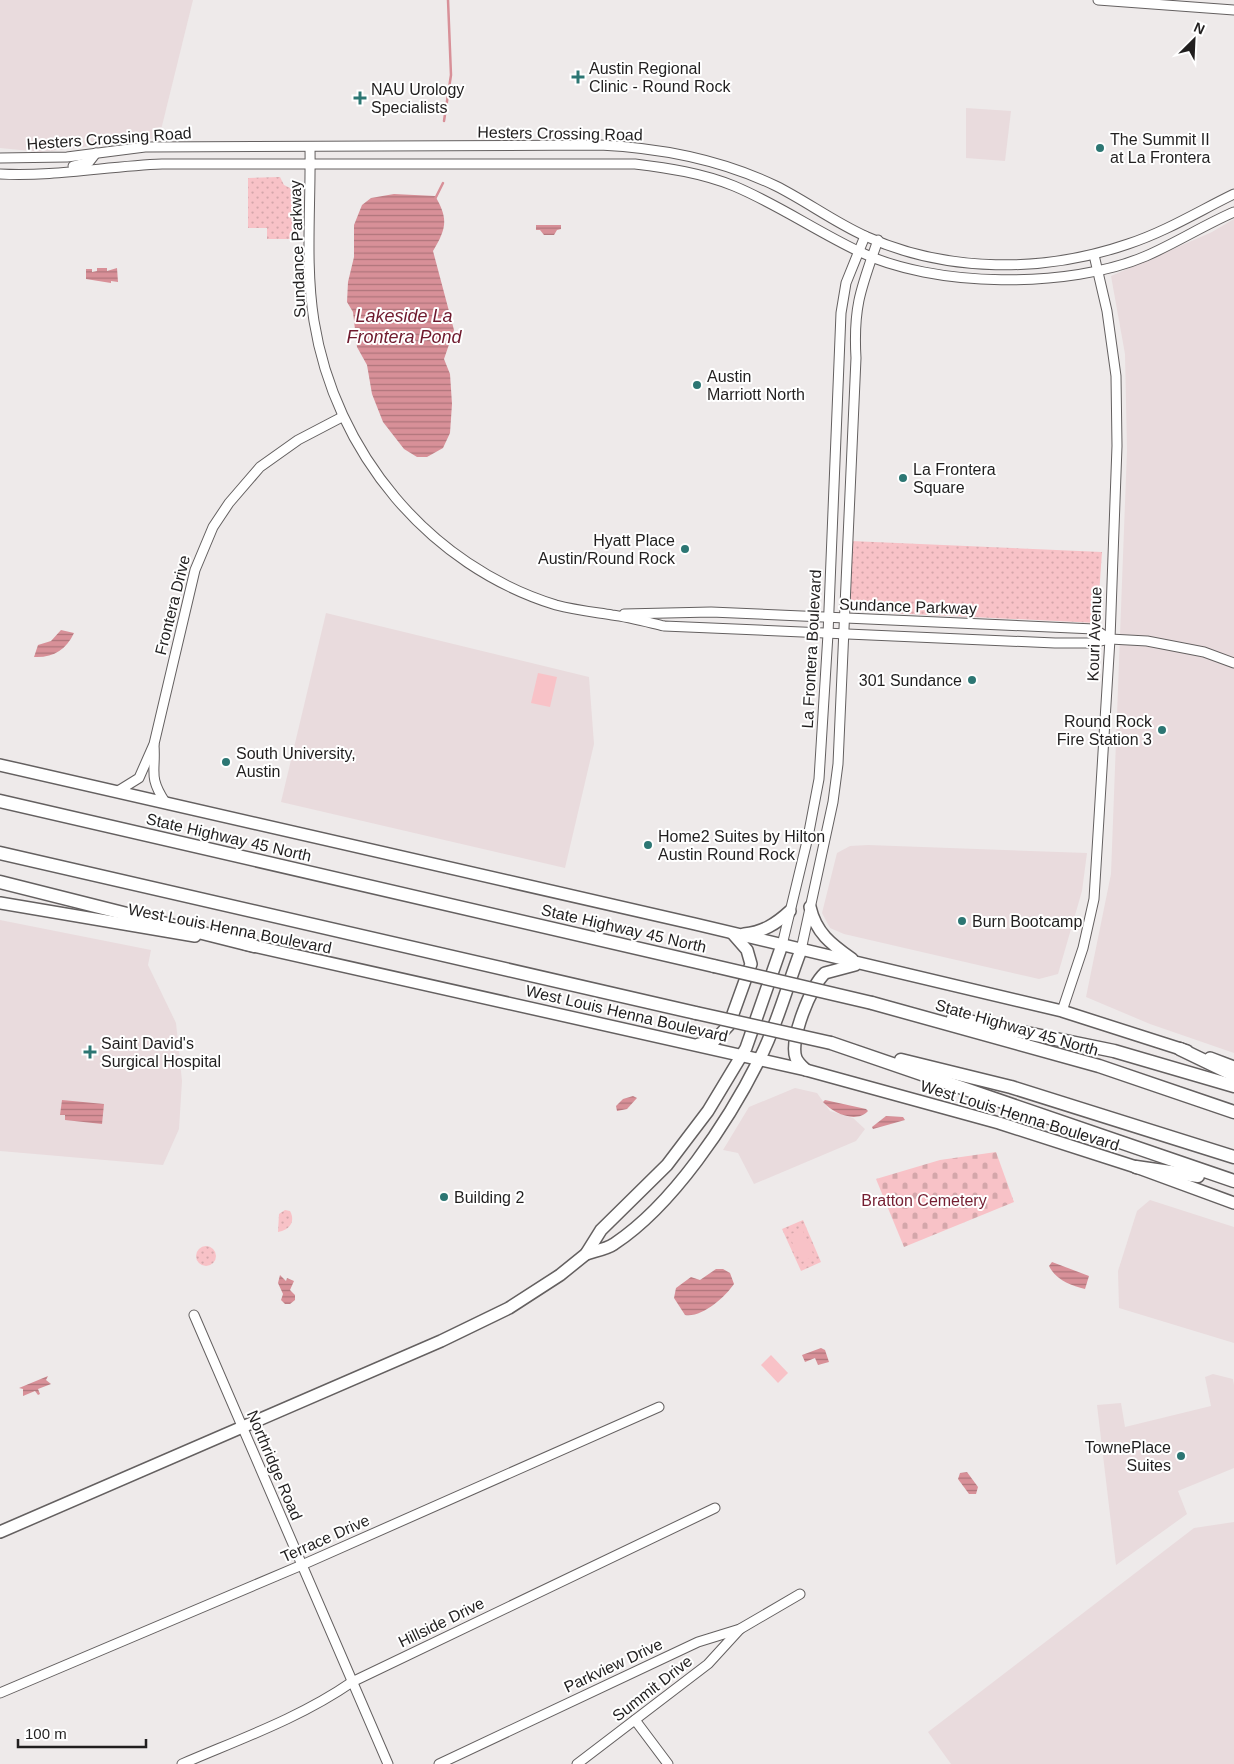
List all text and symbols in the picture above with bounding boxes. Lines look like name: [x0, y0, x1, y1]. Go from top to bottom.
north arrow: [1169, 15, 1219, 65]
text: N: [1191, 19, 1207, 37]
place label: Austin Regional Clinic - Round Rock: [589, 60, 731, 95]
marker: Austin Regional Clinic - Round Rock: [571, 70, 585, 84]
place label: NAU Urology Specialists: [371, 81, 464, 116]
marker: NAU Urology Specialists: [353, 91, 367, 105]
street label: Hesters Crossing Road: [26, 124, 192, 153]
street label: Hesters Crossing Road: [477, 124, 643, 143]
place label: The Summit II at La Frontera: [1110, 131, 1211, 166]
marker: The Summit II at La Frontera: [1094, 142, 1106, 154]
street label: Sundance Parkway: [287, 180, 308, 318]
water label: Lakeside La Frontera Pond: [346, 306, 463, 347]
place label: Austin Marriott North: [707, 368, 805, 403]
marker: Austin Marriott North: [691, 379, 703, 391]
place label: La Frontera Square: [913, 461, 996, 496]
marker: La Frontera Square: [897, 472, 909, 484]
place label: Hyatt Place Austin/Round Rock: [538, 532, 676, 567]
marker: Hyatt Place Austin/Round Rock: [679, 543, 691, 555]
street label: Frontera Drive: [152, 553, 193, 657]
street label: La Frontera Boulevard: [799, 569, 824, 729]
street label: Kouri Avenue: [1084, 586, 1105, 682]
street label: Sundance Parkway: [839, 596, 977, 617]
place label: 301 Sundance: [859, 672, 962, 689]
marker: 301 Sundance: [966, 674, 978, 686]
place label: Round Rock Fire Station 3: [1057, 713, 1153, 748]
marker: Round Rock Fire Station 3: [1156, 724, 1168, 736]
place label: South University, Austin: [236, 745, 356, 780]
marker: South University, Austin: [220, 756, 232, 768]
street label: State Highway 45 North: [145, 810, 313, 865]
place label: Home2 Suites by Hilton Austin Round Rock: [658, 828, 825, 863]
marker: Home2 Suites by Hilton Austin Round Rock: [642, 839, 654, 851]
street label: West Louis Henna Boulevard: [127, 900, 333, 957]
street label: State Highway 45 North: [540, 901, 708, 956]
place label: Burn Bootcamp: [972, 913, 1082, 930]
marker: Burn Bootcamp: [956, 915, 968, 927]
street label: West Louis Henna Boulevard: [524, 982, 730, 1045]
street label: State Highway 45 North: [933, 996, 1100, 1059]
place label: Saint David's Surgical Hospital: [101, 1035, 221, 1070]
marker: Saint David's Surgical Hospital: [83, 1045, 97, 1059]
street label: West Louis Henna Boulevard: [918, 1077, 1121, 1154]
place label: Building 2: [454, 1189, 524, 1206]
marker: Building 2: [438, 1191, 450, 1203]
park label: Bratton Cemetery: [861, 1192, 987, 1209]
street label: Northridge Road: [244, 1408, 305, 1523]
place label: TownePlace Suites: [1085, 1439, 1171, 1474]
marker: TownePlace Suites: [1175, 1450, 1187, 1462]
street label: Terrace Drive: [278, 1511, 372, 1566]
street label: Hillside Drive: [396, 1594, 487, 1651]
street label: Parkview Drive: [561, 1635, 665, 1696]
street label: Summit Drive: [609, 1652, 695, 1725]
scale bar: [18, 1716, 145, 1748]
text: 100 m: [25, 1725, 67, 1742]

